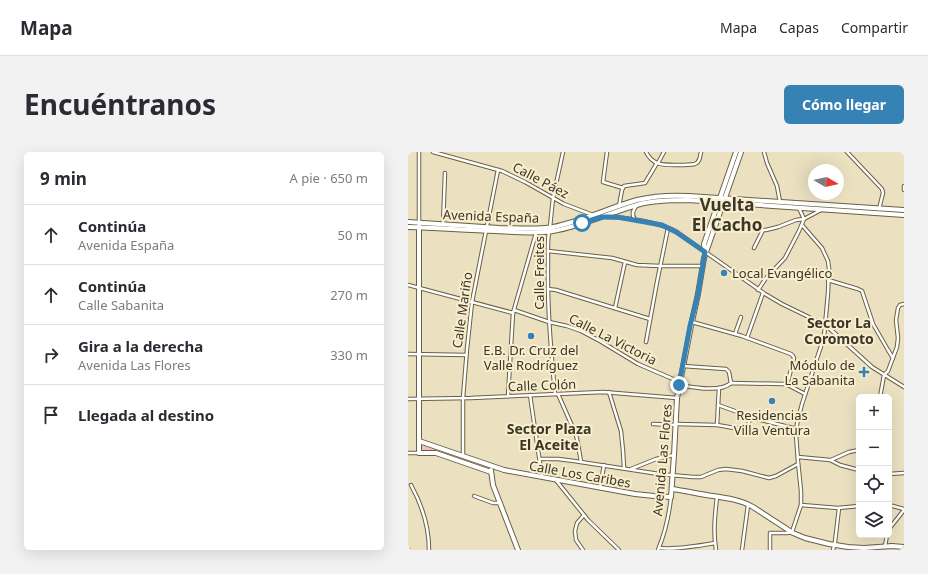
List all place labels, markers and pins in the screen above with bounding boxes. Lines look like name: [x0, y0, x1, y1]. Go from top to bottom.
place label: Local Evangélico: [732, 264, 832, 282]
marker: Local Evangélico: [719, 268, 729, 278]
marker: E.B. Dr. Cruz del Valle Rodríguez: [526, 331, 536, 341]
place label: E.B. Dr. Cruz del Valle Rodríguez: [483, 341, 579, 374]
place label: Módulo de La Sabanita: [784, 356, 855, 389]
marker: Módulo de La Sabanita: [858, 366, 870, 378]
marker: Residencias Villa Ventura: [767, 396, 777, 406]
place label: Residencias Villa Ventura: [734, 406, 810, 439]

